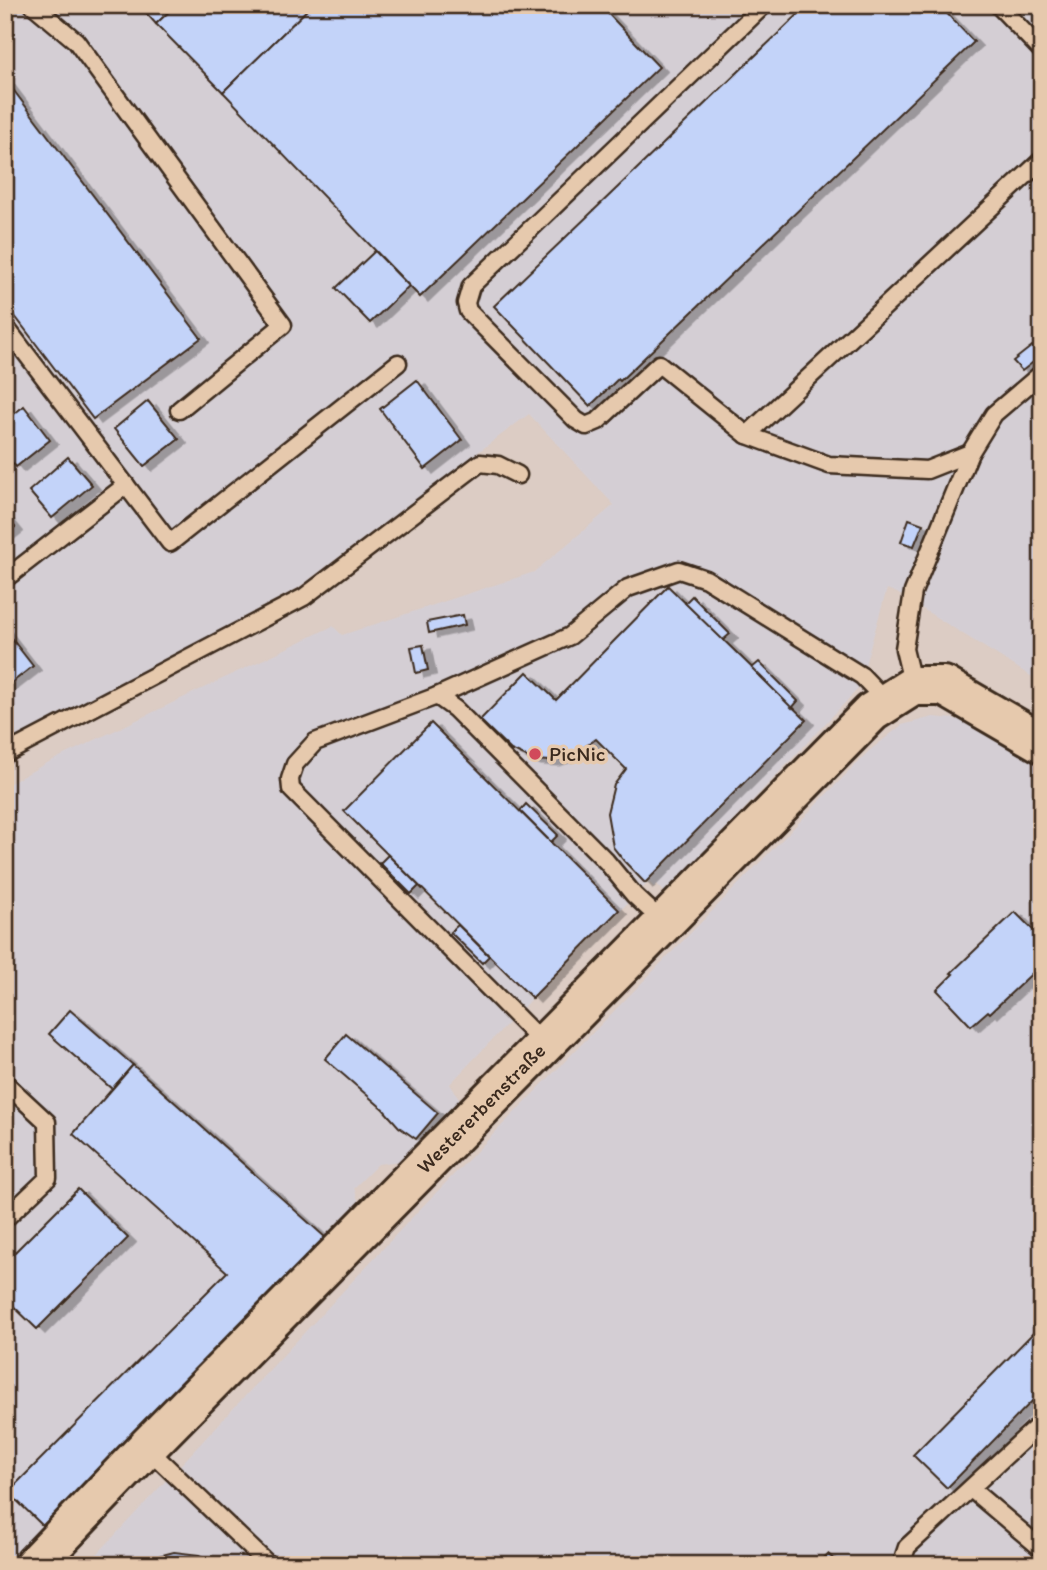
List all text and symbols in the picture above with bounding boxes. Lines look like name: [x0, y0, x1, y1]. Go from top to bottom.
place label: PicNic: [549, 741, 605, 766]
marker: PicNic: [527, 746, 543, 762]
street label: Westererbenstraße: [411, 1038, 550, 1178]

